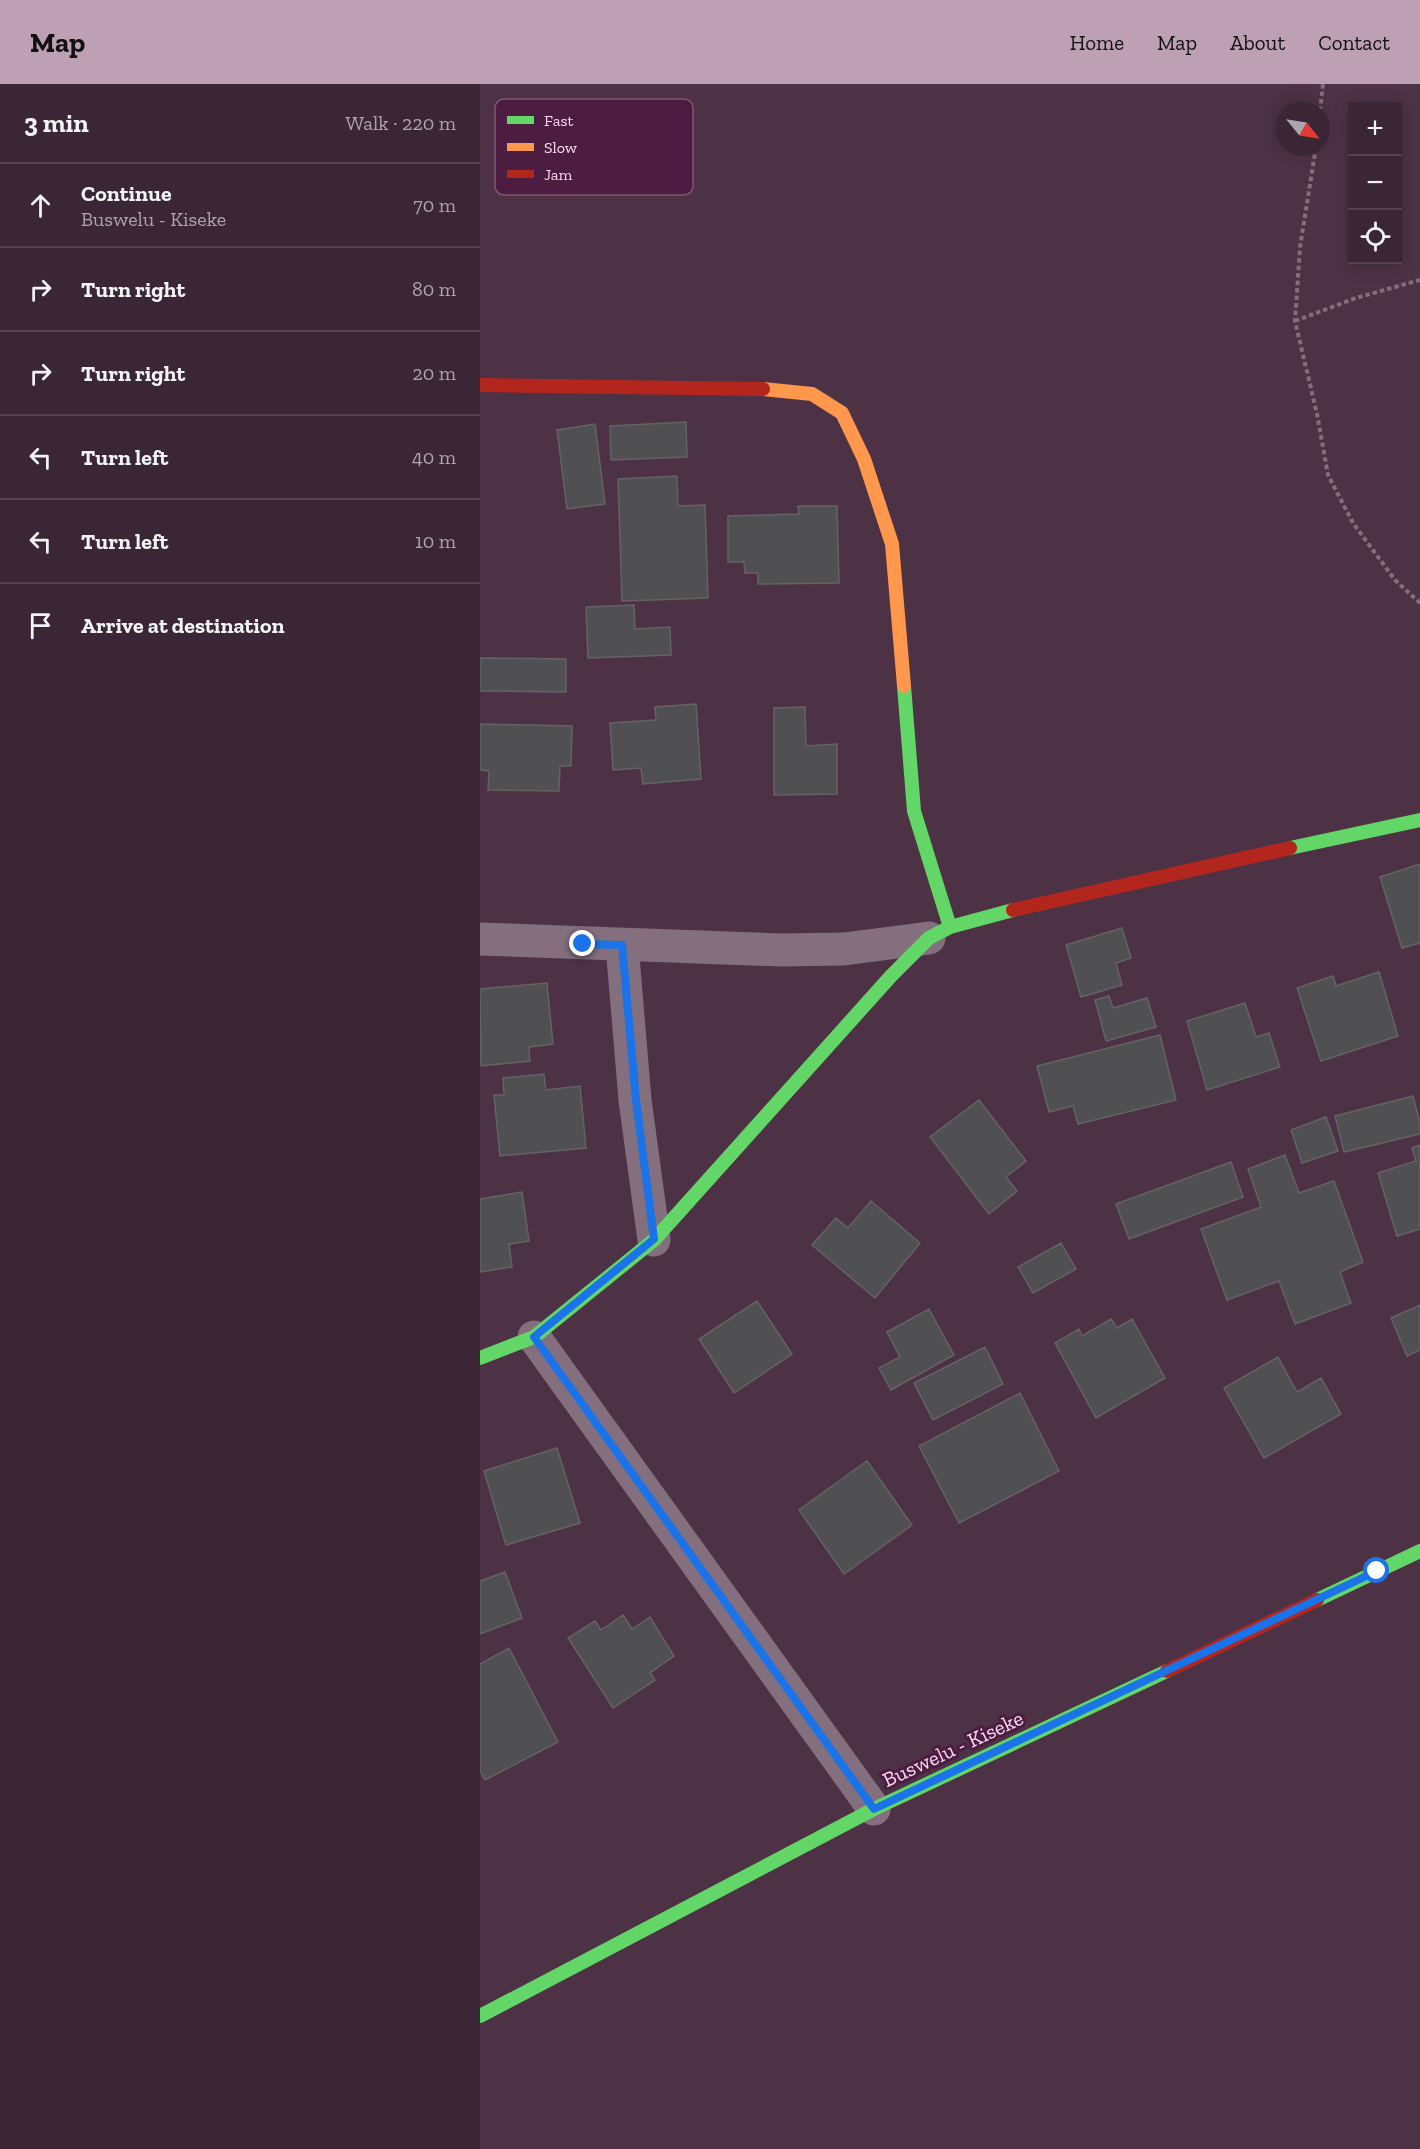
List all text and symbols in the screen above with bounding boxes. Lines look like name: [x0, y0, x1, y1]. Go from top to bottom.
text: Map: [30, 26, 85, 59]
text: Home: [1070, 30, 1124, 55]
text: Map: [1157, 30, 1197, 55]
text: About: [1230, 30, 1285, 55]
text: Contact: [1318, 30, 1390, 55]
legend: [495, 99, 693, 195]
north arrow: [1276, 102, 1330, 156]
map controls: [1348, 102, 1402, 264]
button: +: [1348, 102, 1402, 156]
text: 3 min: [24, 107, 89, 139]
text: Walk · 220 m: [345, 111, 456, 135]
text: Fast: [544, 111, 573, 130]
text: Slow: [544, 138, 578, 157]
button: −: [1348, 156, 1402, 210]
text: Jam: [544, 165, 573, 184]
text: Continue: [81, 180, 172, 207]
icon: ahead: [24, 189, 57, 222]
text: 70 m: [413, 193, 456, 217]
text: Buswelu - Kiseke: [81, 207, 226, 231]
button: locate: [1348, 210, 1402, 264]
icon: right: [24, 273, 57, 306]
text: Turn right: [81, 276, 185, 303]
text: 80 m: [412, 277, 456, 301]
icon: right: [24, 357, 57, 390]
text: Turn right: [81, 360, 185, 387]
text: 20 m: [412, 361, 456, 385]
icon: left: [24, 441, 57, 474]
text: Turn left: [81, 444, 168, 471]
text: 40 m: [412, 445, 456, 469]
icon: left: [24, 525, 57, 558]
text: Turn left: [81, 528, 168, 555]
text: 10 m: [415, 529, 456, 553]
icon: arrive: [24, 609, 57, 642]
text: Arrive at destination: [81, 612, 284, 639]
route end: [569, 930, 595, 956]
route start: [1363, 1557, 1389, 1583]
street label: Buswelu - Kiseke: [878, 1705, 1027, 1792]

